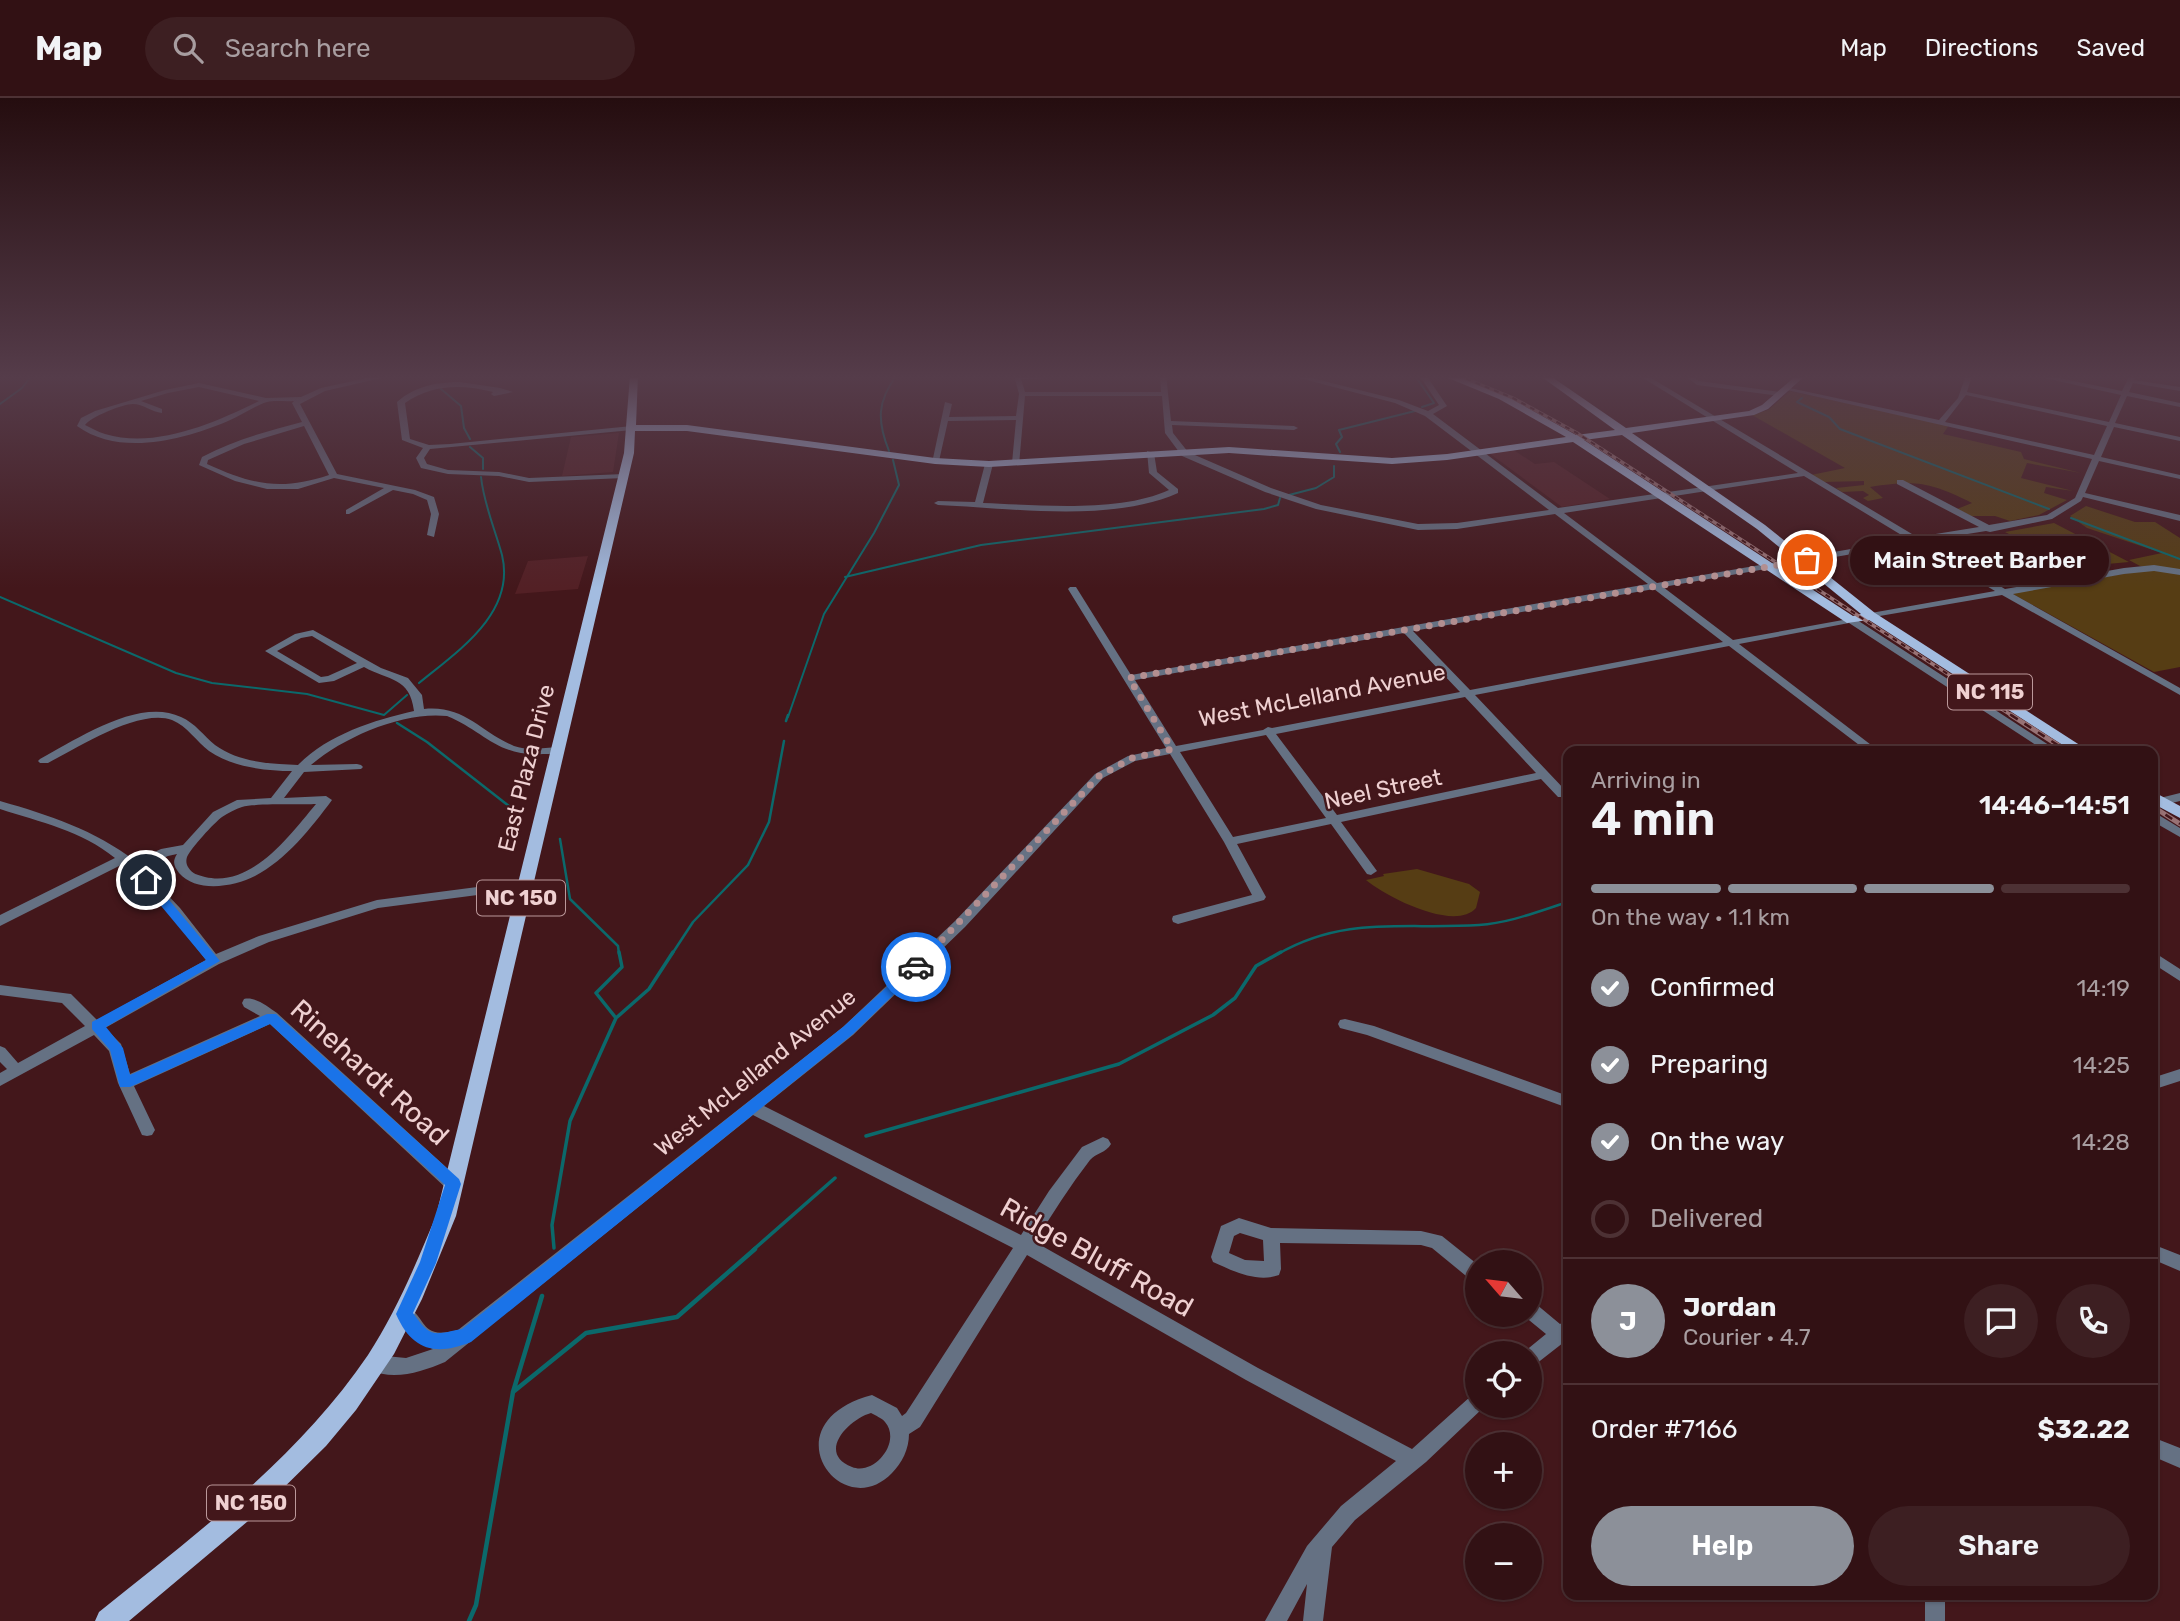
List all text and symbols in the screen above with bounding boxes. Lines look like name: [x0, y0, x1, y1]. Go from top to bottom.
search box: [145, 17, 635, 80]
text: Map: [35, 29, 103, 68]
icon: search: [169, 29, 207, 67]
text: Search here: [225, 33, 370, 64]
text: Map: [1840, 34, 1887, 62]
text: Directions: [1925, 34, 2038, 62]
text: Saved: [2076, 34, 2145, 62]
pin: [1777, 530, 1837, 590]
callout: Main Street Barber: [1849, 536, 2108, 584]
icon: bag: [1788, 541, 1826, 579]
text: Main Street Barber: [1873, 546, 2086, 574]
street label: West McLelland Avenue: [1196, 657, 1448, 733]
road number: NC 115: [1948, 674, 2032, 710]
street label: East Plaza Drive: [492, 681, 560, 855]
street label: Neel Street: [1322, 763, 1444, 815]
text: Arriving in: [1591, 766, 1701, 794]
text: 14:46–14:51: [1979, 790, 2130, 821]
text: 4 min: [1591, 792, 1715, 847]
pin: [116, 850, 176, 910]
icon: home: [127, 861, 165, 899]
road number: NC 150: [477, 880, 565, 916]
text: On the way · 1.1 km: [1591, 903, 1790, 931]
courier: [881, 932, 951, 1002]
icon: car: [897, 948, 935, 986]
icon: check: [1591, 969, 1629, 1007]
text: Confirmed: [1650, 972, 1775, 1003]
text: 14:19: [2077, 974, 2130, 1002]
street label: West McLelland Avenue: [649, 982, 861, 1162]
street label: Rinehardt Road: [284, 993, 456, 1152]
icon: check: [1591, 1046, 1629, 1084]
text: Preparing: [1650, 1049, 1768, 1080]
text: 14:25: [2073, 1051, 2130, 1079]
icon: check: [1591, 1123, 1629, 1161]
text: On the way: [1650, 1126, 1784, 1157]
text: 14:28: [2072, 1128, 2130, 1156]
street label: Ridge Bluff Road: [995, 1191, 1199, 1324]
text: Delivered: [1650, 1203, 1763, 1234]
north arrow: [1465, 1250, 1542, 1326]
map controls: [1465, 1250, 1542, 1600]
button: chat: [1964, 1284, 2038, 1358]
button: phone: [2056, 1284, 2130, 1358]
text: Jordan: [1683, 1292, 1776, 1323]
text: J: [1619, 1306, 1637, 1337]
text: Courier · 4.7: [1683, 1323, 1810, 1351]
button: locate: [1465, 1341, 1542, 1418]
text: Order #7166: [1591, 1414, 1737, 1445]
text: $32.22: [2037, 1414, 2130, 1445]
button: +: [1465, 1432, 1542, 1509]
road number: NC 150: [207, 1486, 295, 1520]
button: Help: [1591, 1506, 1854, 1586]
button: Share: [1868, 1506, 2130, 1586]
button: −: [1465, 1523, 1542, 1600]

